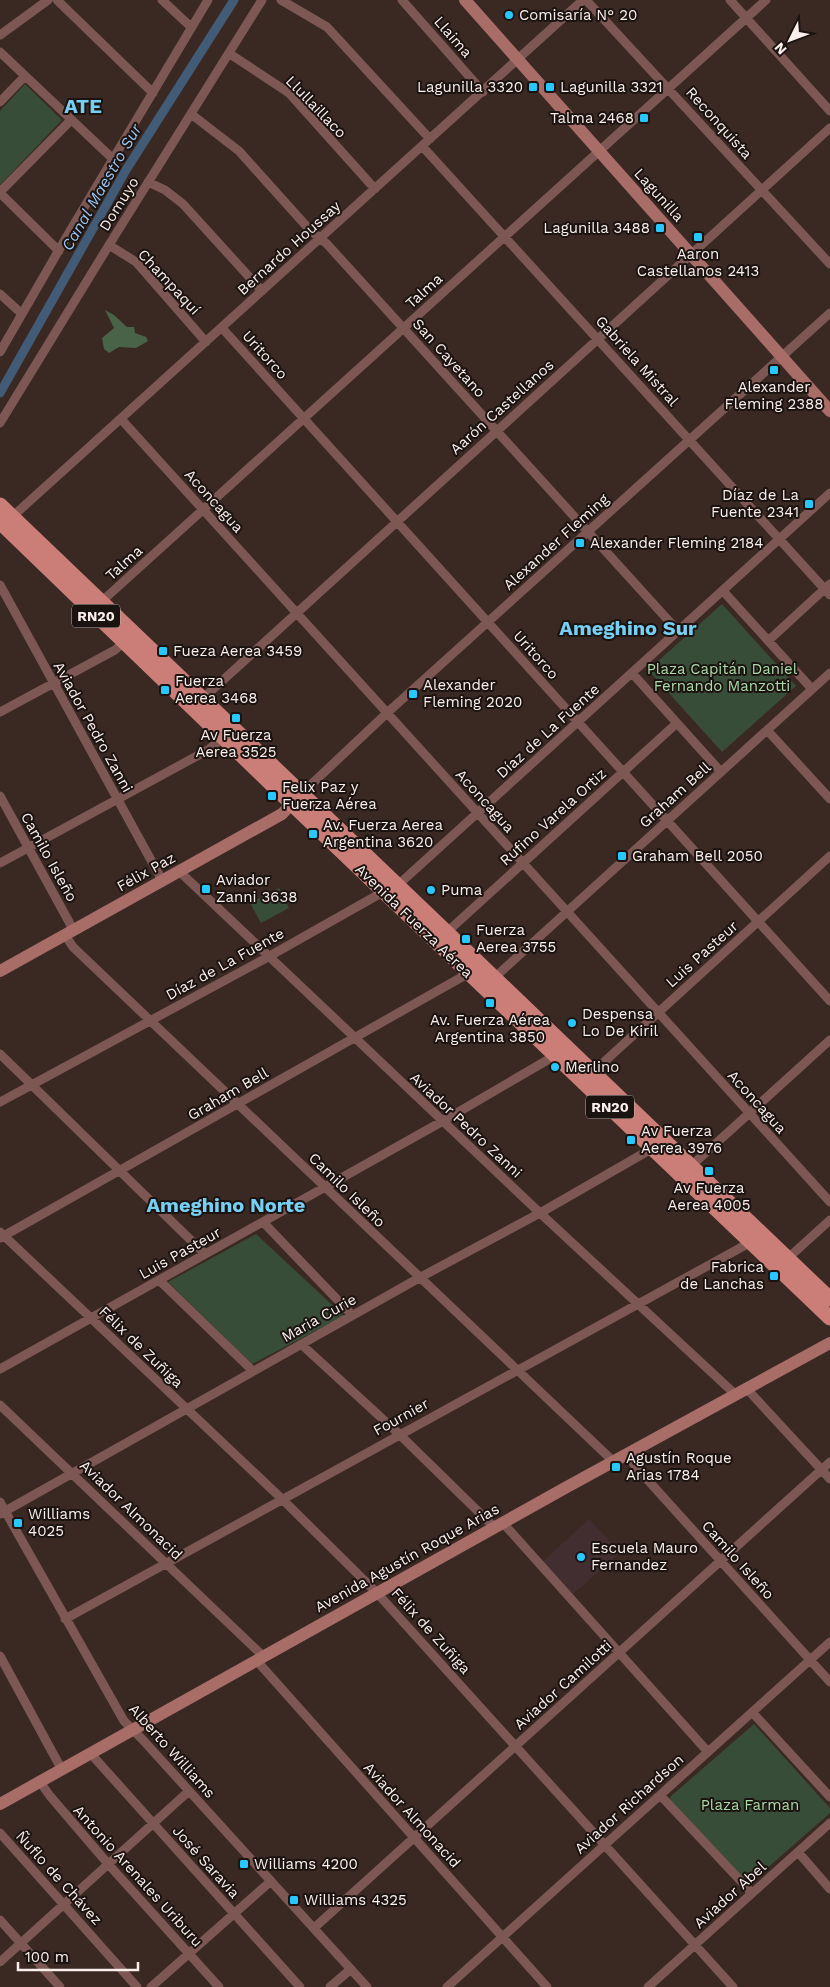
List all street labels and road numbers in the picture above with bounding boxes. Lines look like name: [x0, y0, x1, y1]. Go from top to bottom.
street label: Llaima: [430, 13, 476, 62]
street label: Llullaillaco: [282, 72, 350, 142]
street label: Reconquista: [682, 83, 756, 163]
street label: Lagunilla: [630, 165, 688, 226]
street label: Domuyo: [95, 174, 143, 234]
street label: Bernardo Houssay: [234, 197, 344, 299]
street label: Champaquí: [134, 246, 204, 318]
street label: Talma: [402, 269, 447, 312]
street label: Gabriela Mistral: [592, 312, 683, 410]
street label: San Cayetano: [409, 315, 489, 401]
street label: Uritorco: [238, 327, 292, 383]
street label: Aarón Castellanos: [447, 356, 558, 458]
street label: Aconcagua: [181, 466, 247, 537]
street label: Alexander Fleming: [500, 490, 612, 594]
street label: Talma: [102, 541, 147, 584]
road number: RN20: [72, 604, 120, 628]
street label: Uritorco: [509, 627, 563, 683]
street label: Aviador Pedro Zanni: [50, 659, 136, 795]
street label: Díaz de La Fuente: [493, 680, 603, 782]
street label: Graham Bell: [636, 758, 715, 832]
street label: Rufino Varela Ortiz: [496, 765, 610, 869]
street label: Aconcagua: [452, 766, 518, 837]
street label: Camilo Isleño: [17, 809, 81, 905]
street label: Félix Paz: [114, 849, 178, 895]
street label: Avenida Fuerza Aérea: [351, 860, 477, 982]
street label: Luis Pasteur: [662, 917, 742, 991]
street label: Díaz de La Fuente: [163, 924, 287, 1004]
street label: Graham Bell: [184, 1063, 272, 1124]
street label: Aconcagua: [724, 1067, 790, 1138]
street label: Aviador Pedro Zanni: [406, 1068, 526, 1182]
road number: RN20: [586, 1096, 634, 1118]
street label: Camilo Isleño: [305, 1149, 389, 1231]
street label: Luis Pasteur: [136, 1223, 224, 1283]
street label: Maria Curie: [278, 1290, 360, 1346]
street label: Félix de Zuñiga: [95, 1302, 187, 1392]
street label: Fournier: [370, 1394, 432, 1440]
street label: Aviador Almonacid: [76, 1456, 186, 1564]
street label: Avenida Agustín Roque Arias: [312, 1500, 502, 1616]
street label: Camilo Isleño: [698, 1517, 778, 1603]
street label: Félix de Zuñiga: [388, 1584, 475, 1678]
street label: Aviador Camilotti: [510, 1636, 616, 1734]
street label: Alberto Williams: [125, 1700, 219, 1802]
street label: Aviador Richardson: [571, 1750, 687, 1858]
street label: Aviador Almonacid: [360, 1759, 464, 1871]
street label: Antonio Arenales Uriburu: [70, 1801, 206, 1951]
street label: José Saravia: [169, 1822, 244, 1902]
street label: Ñuflo de Chávez: [12, 1827, 106, 1929]
street label: Aviador Abel: [690, 1858, 770, 1932]

